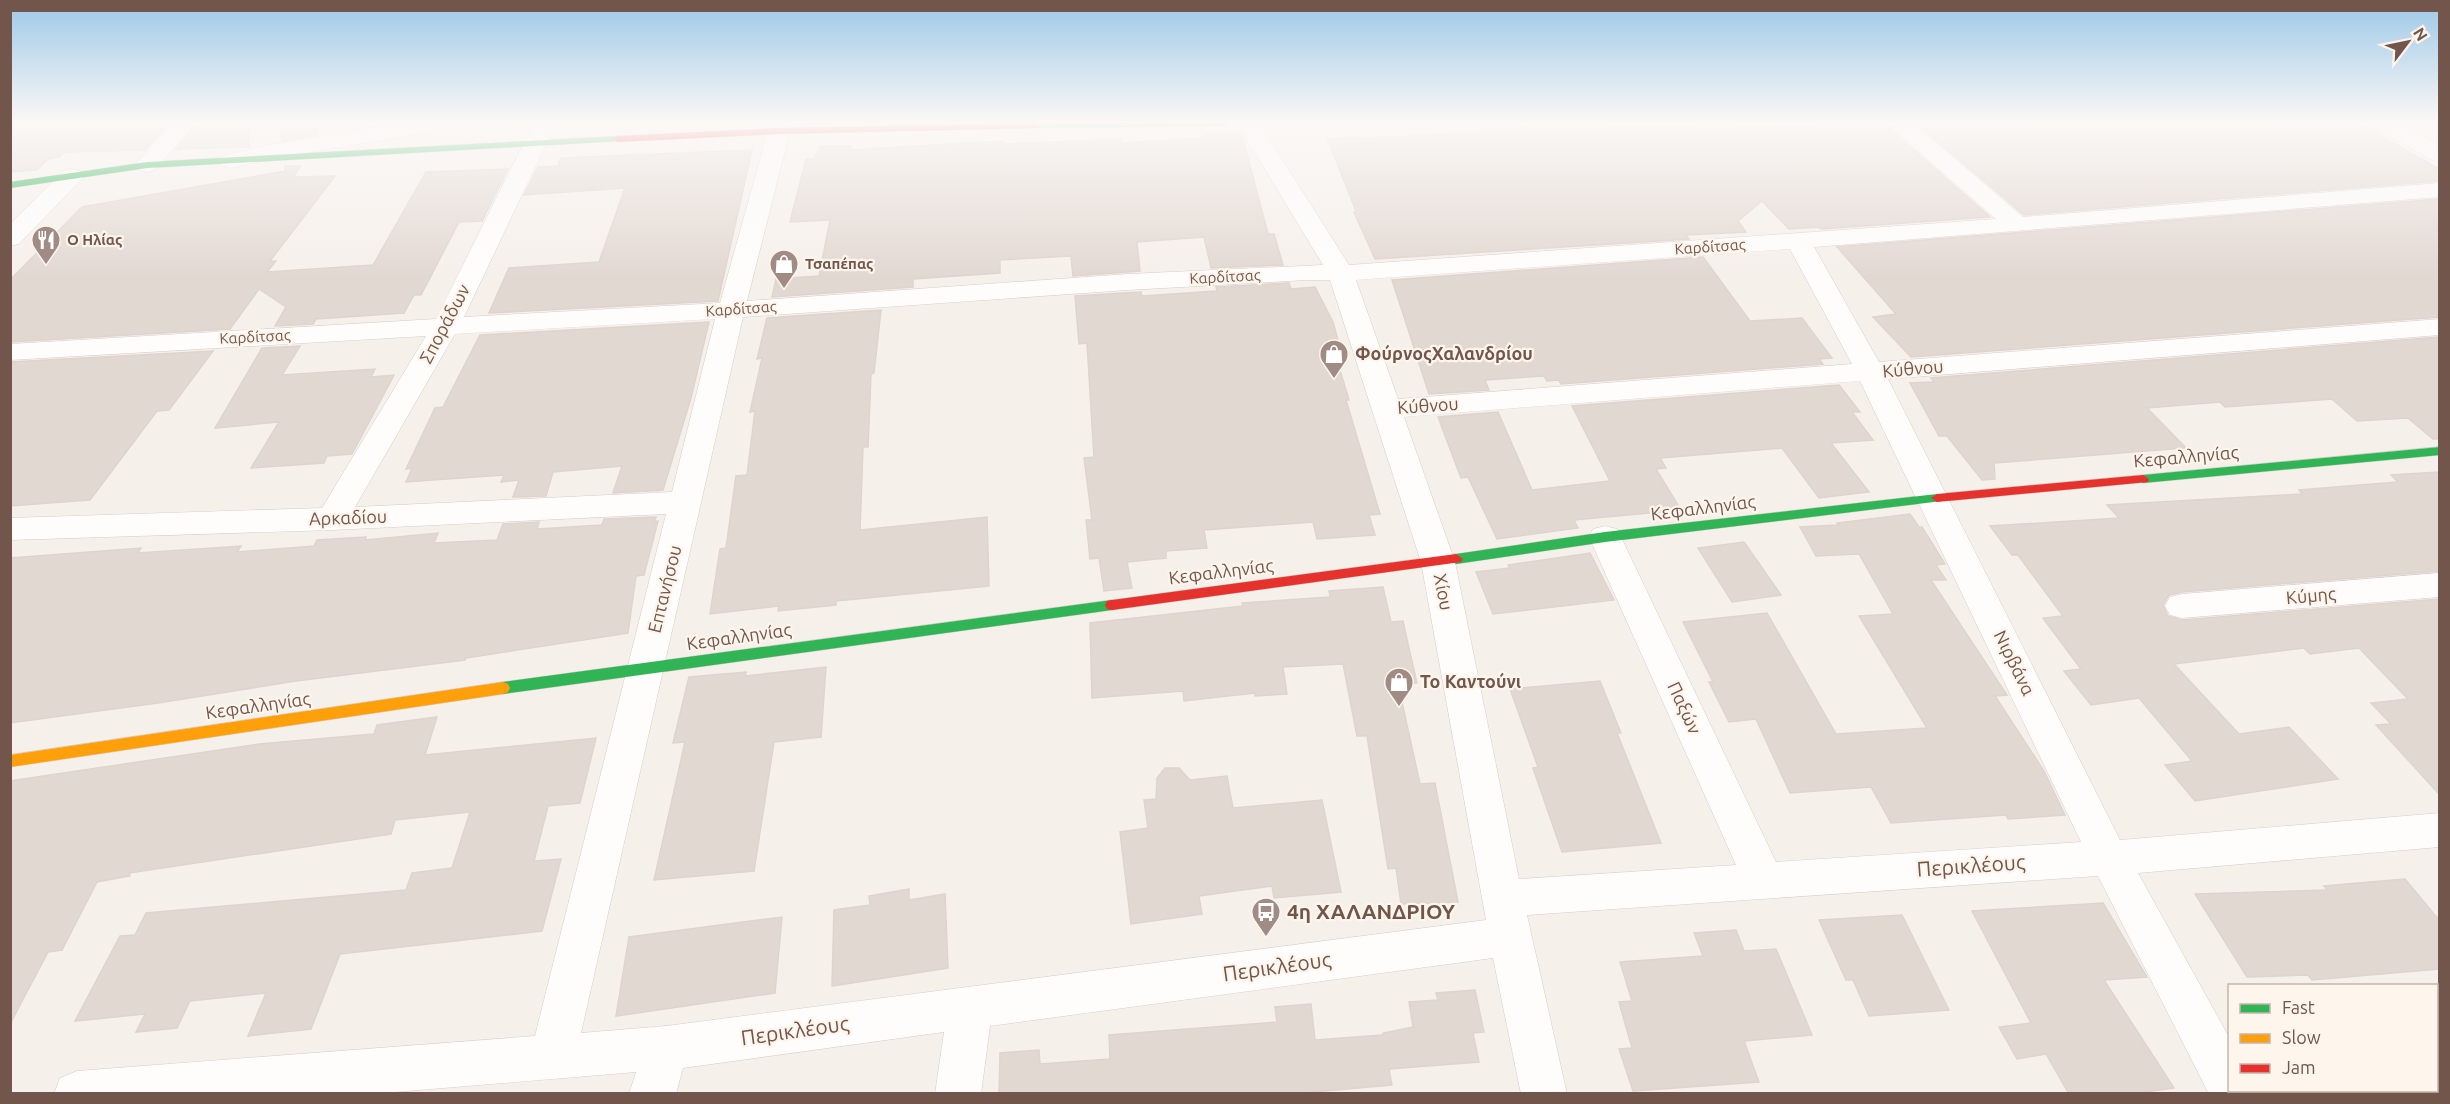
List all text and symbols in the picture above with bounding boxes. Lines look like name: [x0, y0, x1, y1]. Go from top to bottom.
north arrow: [2378, 12, 2438, 72]
text: N: [2410, 24, 2432, 44]
restaurant icon: Ο Ηλίας: [30, 224, 62, 266]
place label: Ο Ηλίας: [67, 231, 122, 248]
street label: Καρδίτσας: [1674, 236, 1746, 257]
shop icon: Τσαπέπας: [768, 248, 800, 290]
place label: Τσαπέπας: [805, 255, 873, 272]
street label: Καρδίτσας: [1189, 266, 1261, 287]
street label: Σποράδων: [415, 280, 473, 366]
street label: Καρδίτσας: [705, 298, 777, 319]
street label: Καρδίτσας: [219, 326, 291, 347]
shop icon: ΦούρνοςΧαλανδρίου: [1318, 338, 1350, 380]
place label: ΦούρνοςΧαλανδρίου: [1355, 343, 1533, 364]
street label: Κύθνου: [1881, 355, 1944, 381]
street label: Κύθνου: [1397, 393, 1459, 417]
street label: Κεφαλληνίας: [2132, 441, 2239, 472]
street label: Κεφαλληνίας: [1649, 491, 1757, 524]
street label: Αρκαδίου: [309, 506, 387, 528]
street label: Επτανήσου: [643, 543, 685, 635]
street label: Κεφαλληνίας: [1167, 555, 1275, 588]
street label: Χίου: [1431, 572, 1457, 612]
street label: Κύμης: [2285, 583, 2337, 608]
street label: Κεφαλληνίας: [685, 619, 793, 654]
street label: Νιρβάνα: [1991, 627, 2039, 698]
shop icon: Το Καντούνι: [1383, 666, 1415, 708]
place label: Το Καντούνι: [1420, 671, 1521, 691]
street label: Παξών: [1664, 678, 1706, 737]
street label: Κεφαλληνίας: [204, 688, 312, 723]
street label: Περικλέους: [1916, 849, 2027, 881]
bus stop icon: 4η ΧΑΛΑΝΔΡΙΟΥ: [1250, 896, 1282, 938]
place label: 4η ΧΑΛΑΝΔΡΙΟΥ: [1287, 899, 1456, 923]
street label: Περικλέους: [1221, 946, 1333, 985]
legend: [2228, 984, 2438, 1092]
text: Fast: [2282, 997, 2315, 1017]
street label: Περικλέους: [739, 1010, 851, 1049]
text: Slow: [2282, 1027, 2321, 1047]
text: Jam: [2282, 1057, 2316, 1077]

